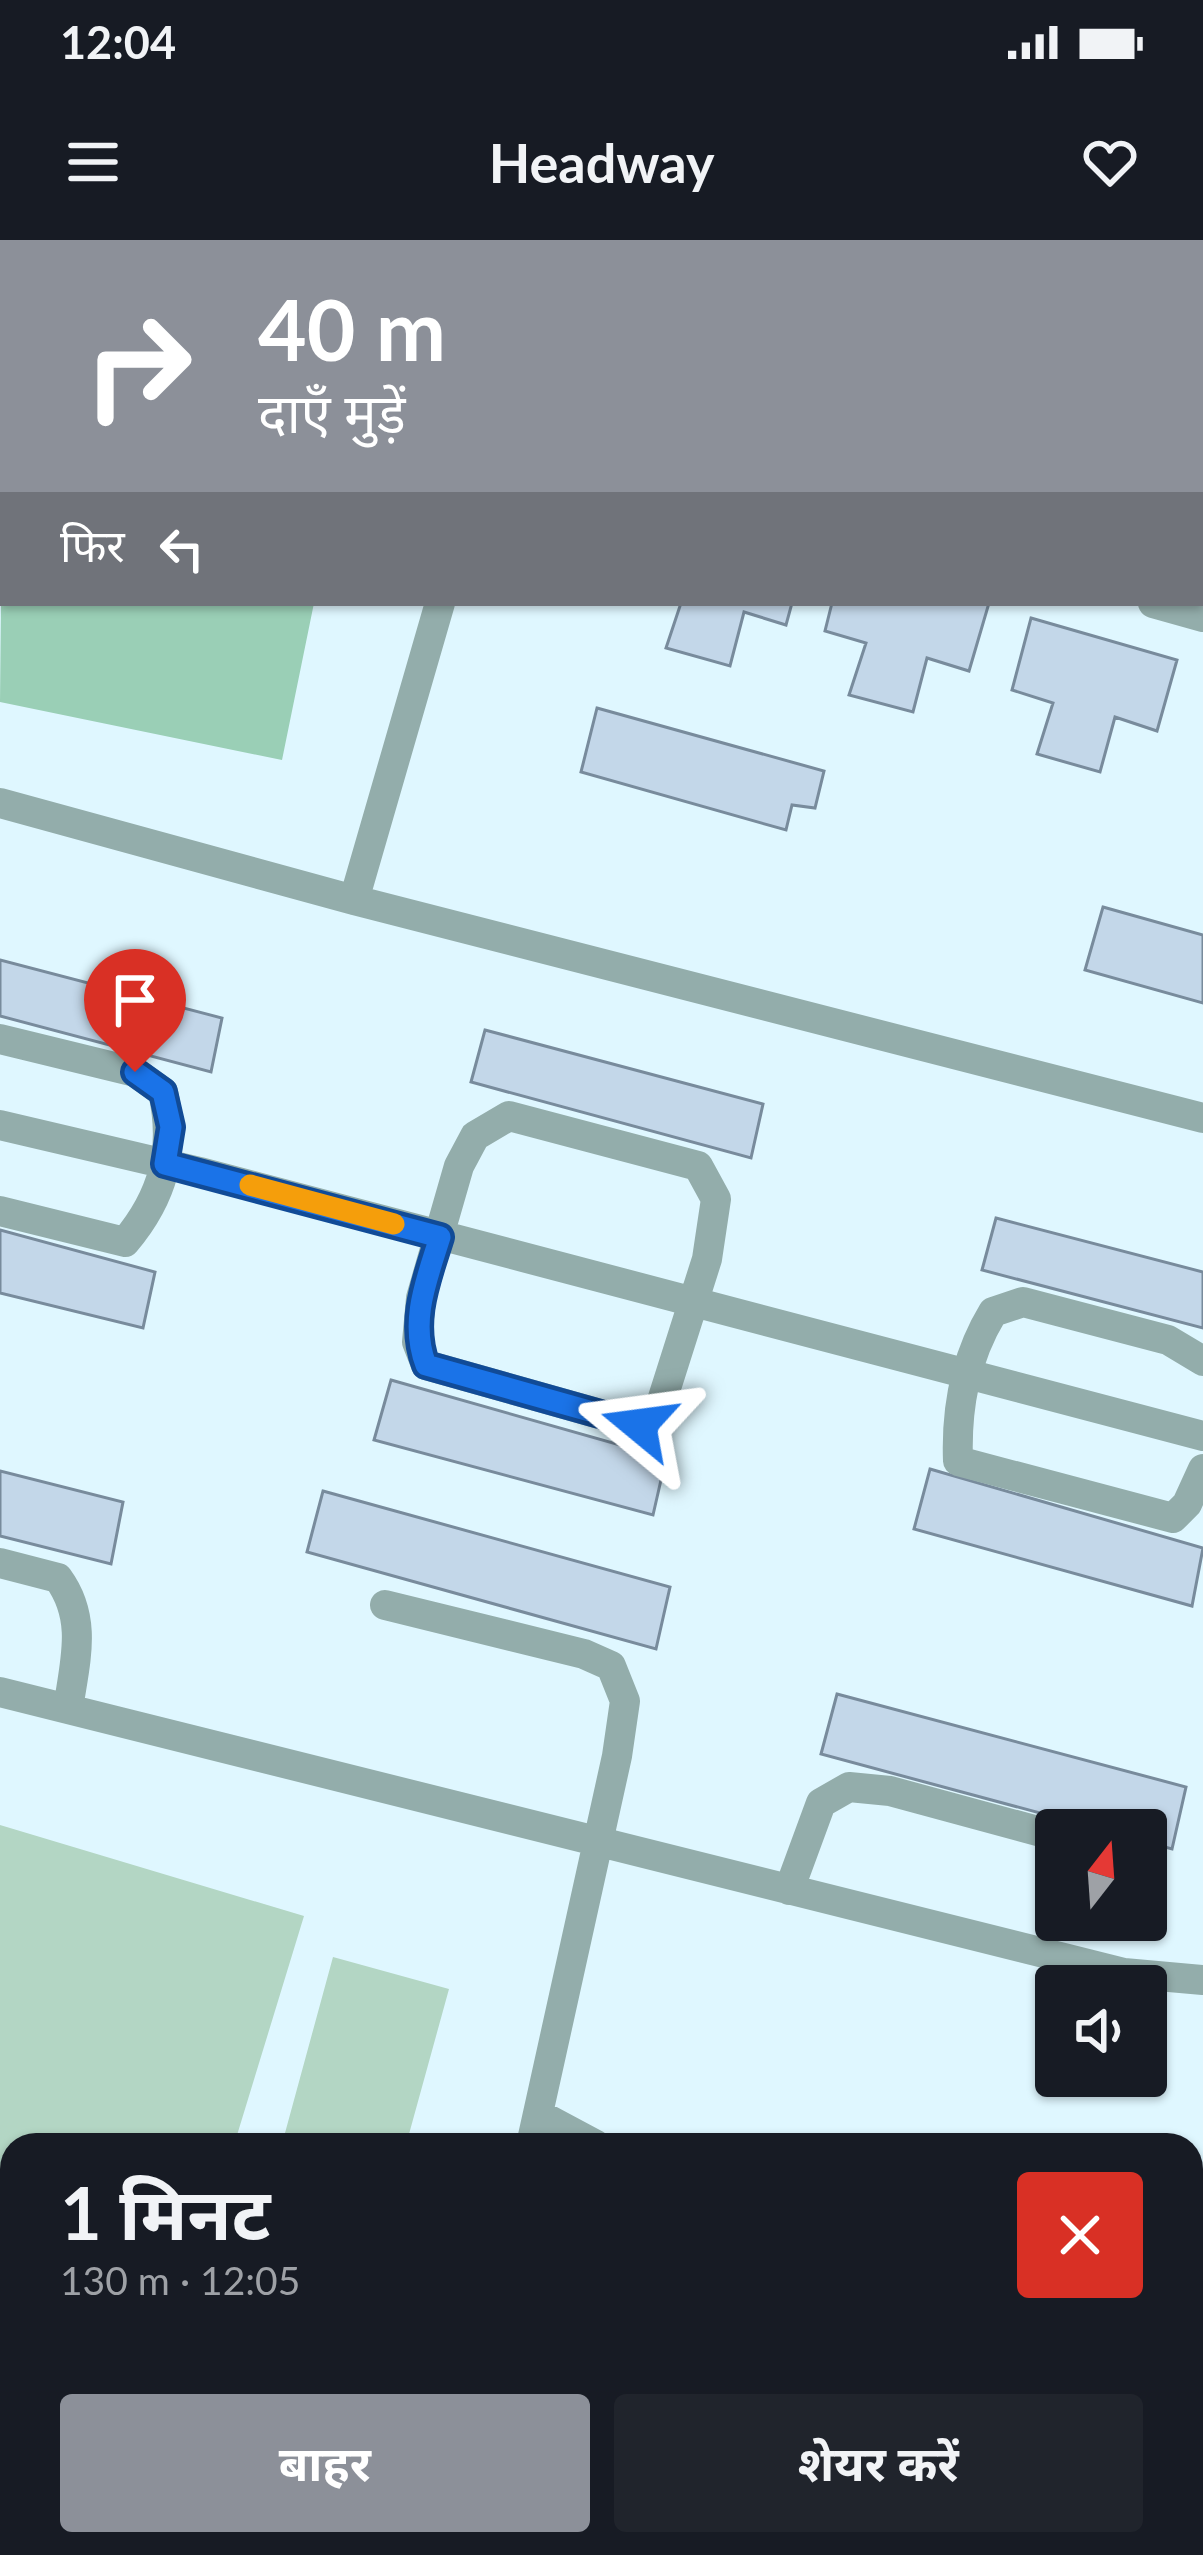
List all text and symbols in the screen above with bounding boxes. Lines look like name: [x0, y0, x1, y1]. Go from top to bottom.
text: 12:04: [60, 15, 176, 69]
icon: menu: [60, 129, 126, 195]
icon: heart: [1077, 129, 1143, 195]
text: Headway: [489, 130, 714, 195]
text: 40 m: [258, 278, 446, 379]
icon: right: [60, 288, 216, 444]
text: दाएँ मुड़ें: [258, 380, 406, 445]
icon: left: [149, 516, 215, 582]
text: फिर: [60, 518, 125, 572]
pin: [84, 949, 186, 1072]
icon: arrive: [102, 967, 168, 1033]
position arrow: [576, 1362, 702, 1488]
north arrow: [1035, 1809, 1167, 1941]
map controls: [1035, 1809, 1167, 2097]
button: sound: [1035, 1965, 1167, 2097]
text: 1 मिनट: [60, 2169, 270, 2255]
button: close: [1017, 2172, 1143, 2298]
text: 130 m · 12:05: [60, 2257, 300, 2303]
button: बाहर: [60, 2394, 590, 2532]
button: शेयर करें: [614, 2394, 1143, 2532]

